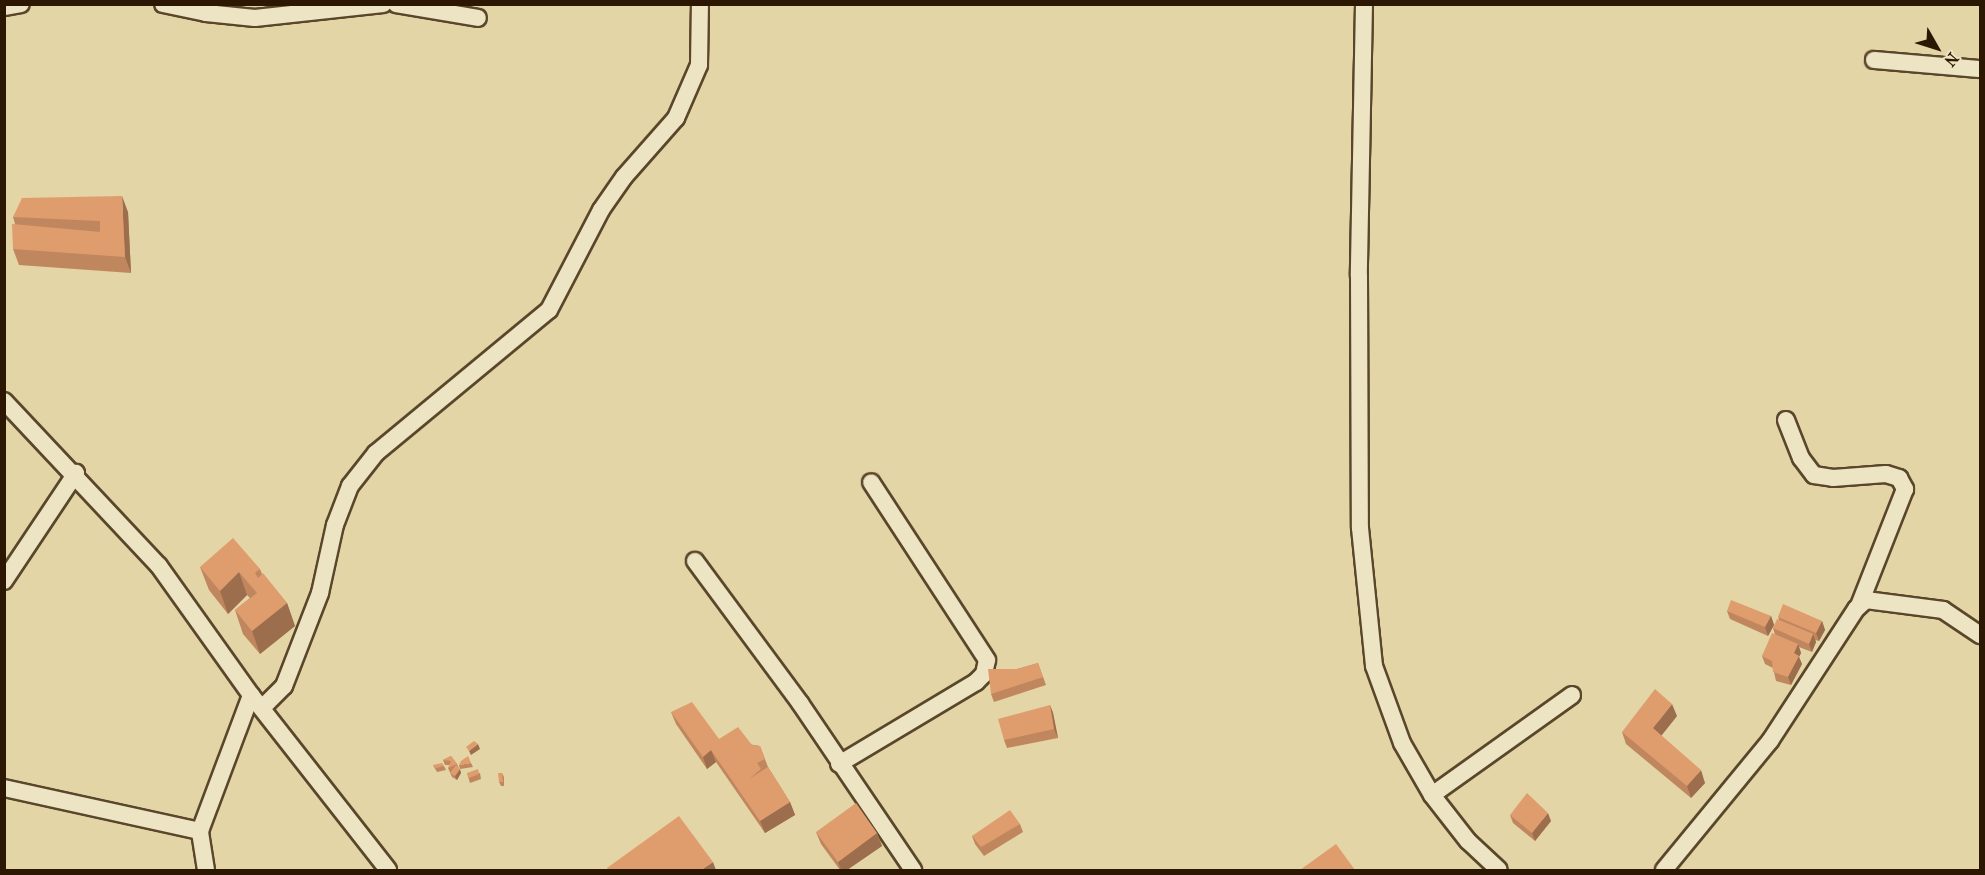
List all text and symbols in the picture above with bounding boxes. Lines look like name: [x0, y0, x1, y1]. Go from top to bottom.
north arrow: [1907, 18, 1967, 78]
text: N: [1940, 49, 1963, 70]

